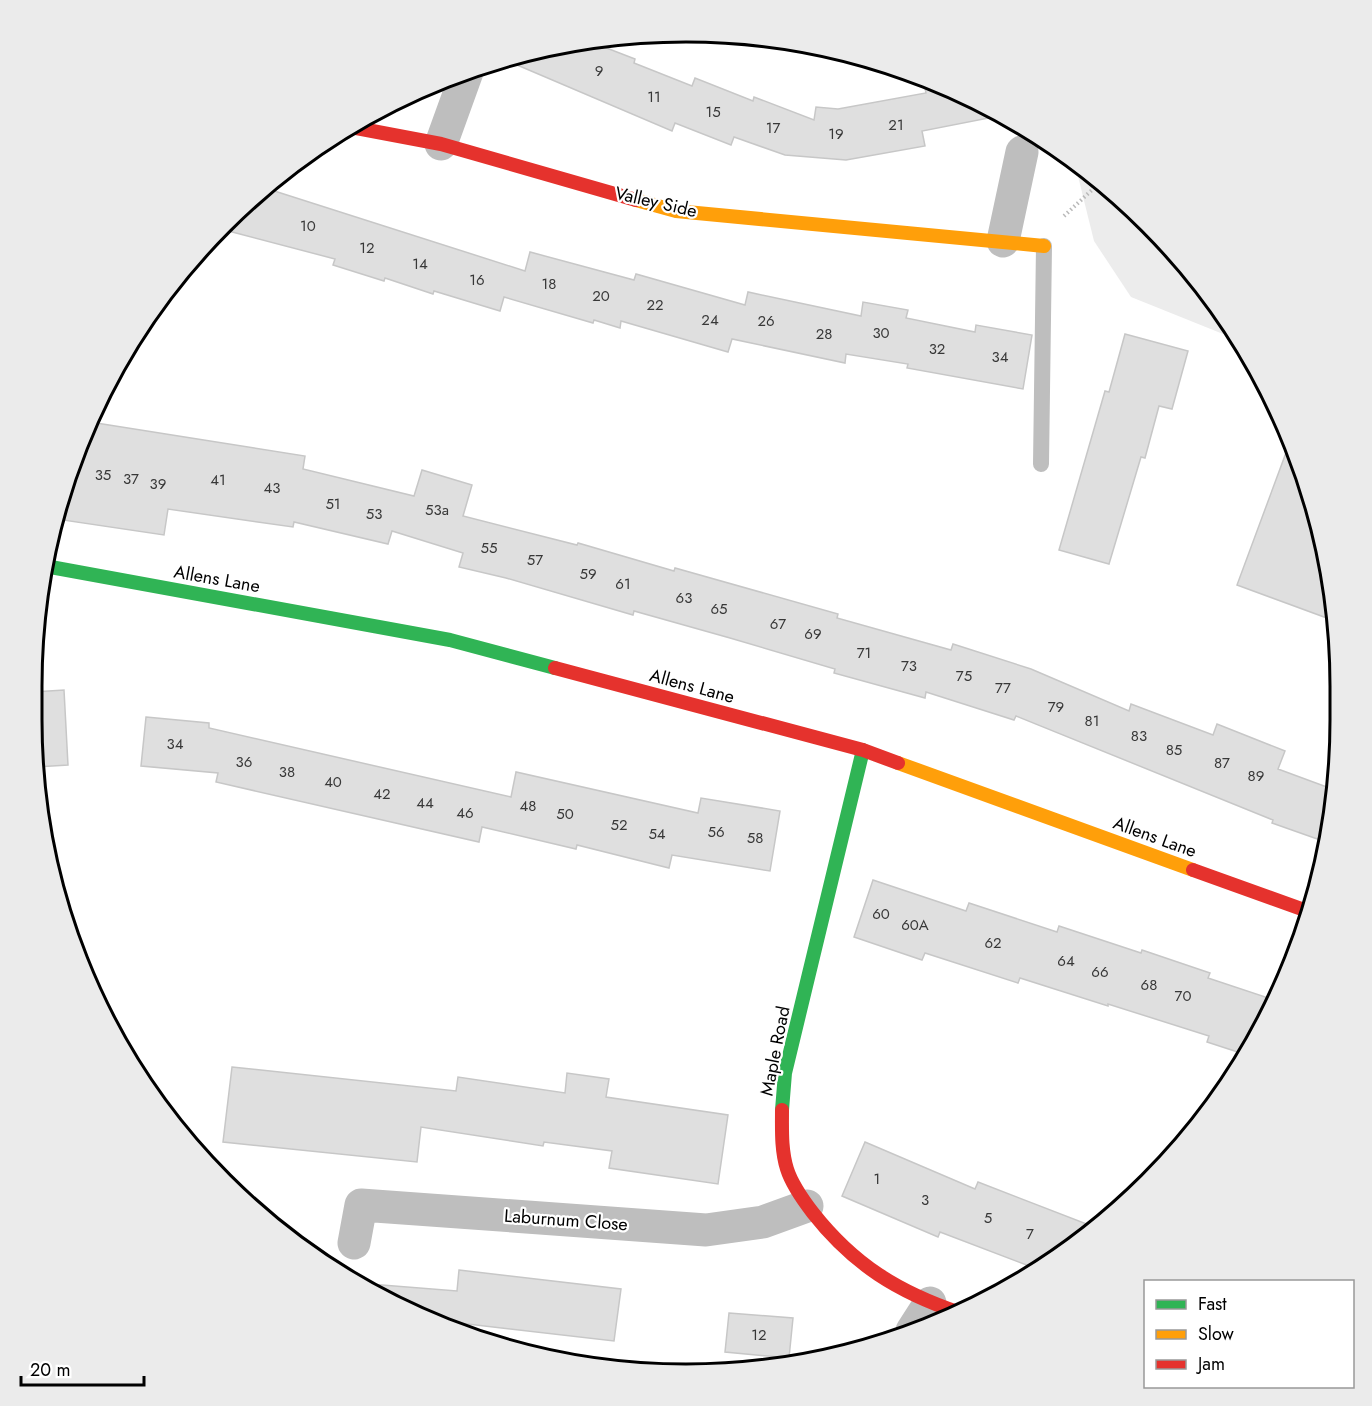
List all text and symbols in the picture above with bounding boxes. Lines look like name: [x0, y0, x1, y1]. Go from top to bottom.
house number: 9: [595, 60, 603, 82]
house number: 11: [647, 86, 661, 108]
house number: 15: [705, 101, 721, 123]
house number: 21: [888, 114, 904, 136]
house number: 17: [766, 117, 780, 139]
house number: 19: [828, 123, 844, 145]
street label: Valley Side: [612, 180, 700, 224]
house number: 10: [300, 215, 316, 237]
house number: 12: [359, 237, 375, 259]
house number: 14: [412, 253, 428, 275]
house number: 16: [469, 269, 485, 291]
house number: 18: [542, 273, 556, 295]
house number: 20: [592, 285, 610, 307]
house number: 22: [646, 294, 664, 316]
house number: 24: [701, 309, 719, 331]
house number: 26: [757, 310, 775, 332]
house number: 30: [872, 322, 890, 344]
house number: 28: [816, 323, 832, 345]
house number: 32: [929, 338, 945, 360]
house number: 34: [992, 346, 1009, 368]
house number: 35: [95, 464, 111, 486]
house number: 37: [123, 468, 139, 490]
house number: 41: [210, 469, 226, 491]
house number: 39: [150, 473, 166, 495]
house number: 43: [264, 477, 280, 499]
house number: 51: [325, 493, 341, 515]
house number: 53a: [425, 499, 449, 521]
house number: 53: [366, 503, 382, 525]
house number: 55: [481, 537, 497, 559]
house number: 57: [527, 549, 543, 571]
street label: Allens Lane: [172, 559, 262, 599]
house number: 59: [579, 563, 597, 585]
house number: 61: [615, 573, 631, 595]
house number: 63: [676, 587, 692, 609]
house number: 65: [710, 598, 728, 620]
house number: 67: [770, 613, 786, 635]
house number: 69: [804, 623, 822, 645]
house number: 71: [857, 642, 871, 664]
house number: 73: [901, 655, 917, 677]
street label: Allens Lane: [647, 662, 737, 710]
house number: 75: [956, 665, 972, 687]
house number: 77: [995, 677, 1011, 699]
house number: 79: [1048, 696, 1064, 718]
house number: 81: [1085, 710, 1099, 732]
house number: 83: [1131, 725, 1147, 747]
house number: 34: [167, 733, 184, 755]
house number: 85: [1166, 739, 1182, 761]
house number: 36: [236, 751, 252, 773]
house number: 87: [1214, 752, 1230, 774]
house number: 38: [279, 761, 295, 783]
house number: 89: [1248, 765, 1264, 787]
house number: 40: [324, 771, 342, 793]
house number: 42: [373, 783, 391, 805]
house number: 44: [416, 792, 434, 814]
house number: 48: [520, 795, 536, 817]
house number: 46: [456, 802, 474, 824]
house number: 50: [556, 803, 574, 825]
street label: Allens Lane: [1110, 810, 1200, 864]
house number: 52: [611, 814, 628, 836]
house number: 56: [707, 821, 725, 843]
house number: 54: [648, 823, 666, 845]
house number: 58: [747, 827, 763, 849]
house number: 60: [872, 903, 890, 925]
house number: 60A: [901, 914, 929, 936]
house number: 62: [984, 932, 1002, 954]
house number: 64: [1057, 950, 1075, 972]
house number: 66: [1091, 961, 1109, 983]
house number: 68: [1141, 974, 1157, 996]
house number: 70: [1175, 985, 1191, 1007]
street label: Maple Road: [754, 1004, 796, 1098]
house number: 1: [874, 1168, 880, 1190]
house number: 3: [921, 1189, 929, 1211]
street label: Laburnum Close: [503, 1203, 629, 1237]
house number: 5: [984, 1207, 992, 1229]
house number: 7: [1026, 1223, 1034, 1245]
legend: [1144, 1280, 1354, 1388]
text: Fast: [1198, 1291, 1227, 1317]
text: Slow: [1198, 1321, 1235, 1347]
house number: 12: [751, 1324, 767, 1346]
scale bar: [21, 1349, 144, 1387]
text: Jam: [1196, 1351, 1225, 1377]
text: 20 m: [30, 1357, 70, 1383]

